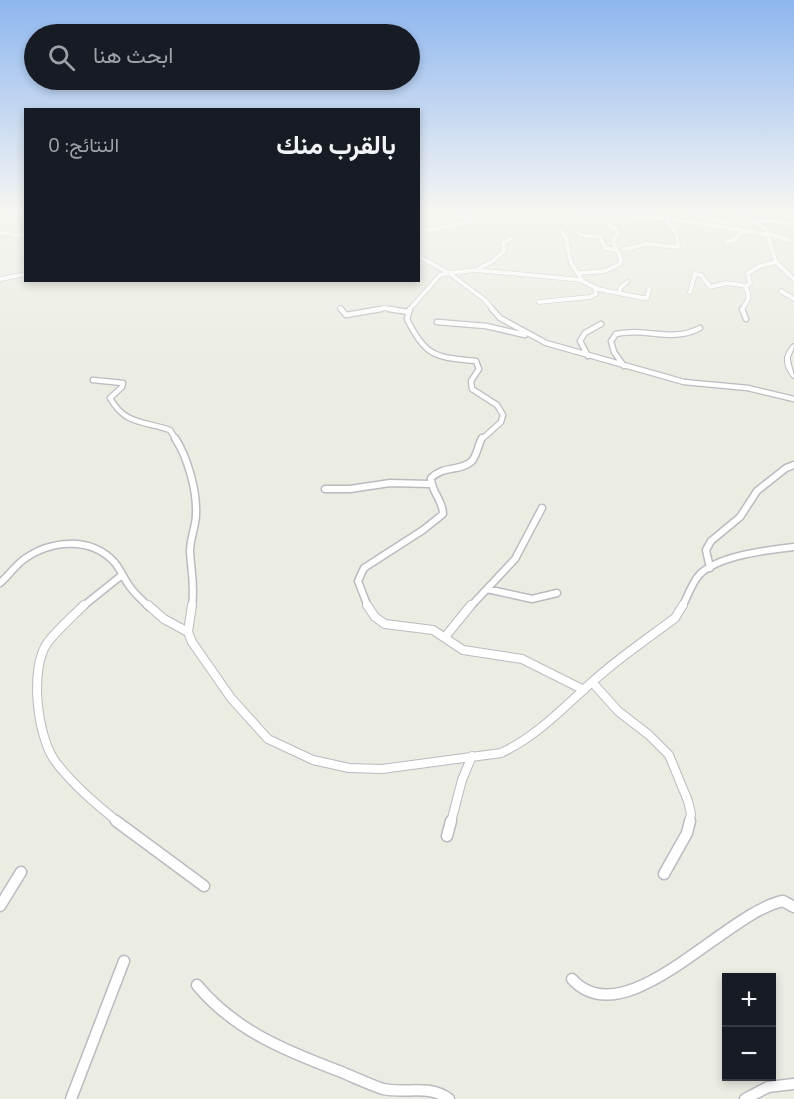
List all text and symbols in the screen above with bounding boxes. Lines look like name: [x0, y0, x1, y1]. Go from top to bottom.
search box: [24, 24, 420, 90]
icon: search: [45, 41, 78, 74]
text: ابحث هنا: [93, 41, 173, 67]
text: بالقرب منك: [276, 128, 396, 159]
text: النتائج: 0: [48, 132, 119, 156]
map controls: [722, 973, 776, 1081]
button: +: [722, 973, 776, 1027]
button: −: [722, 1027, 776, 1081]

